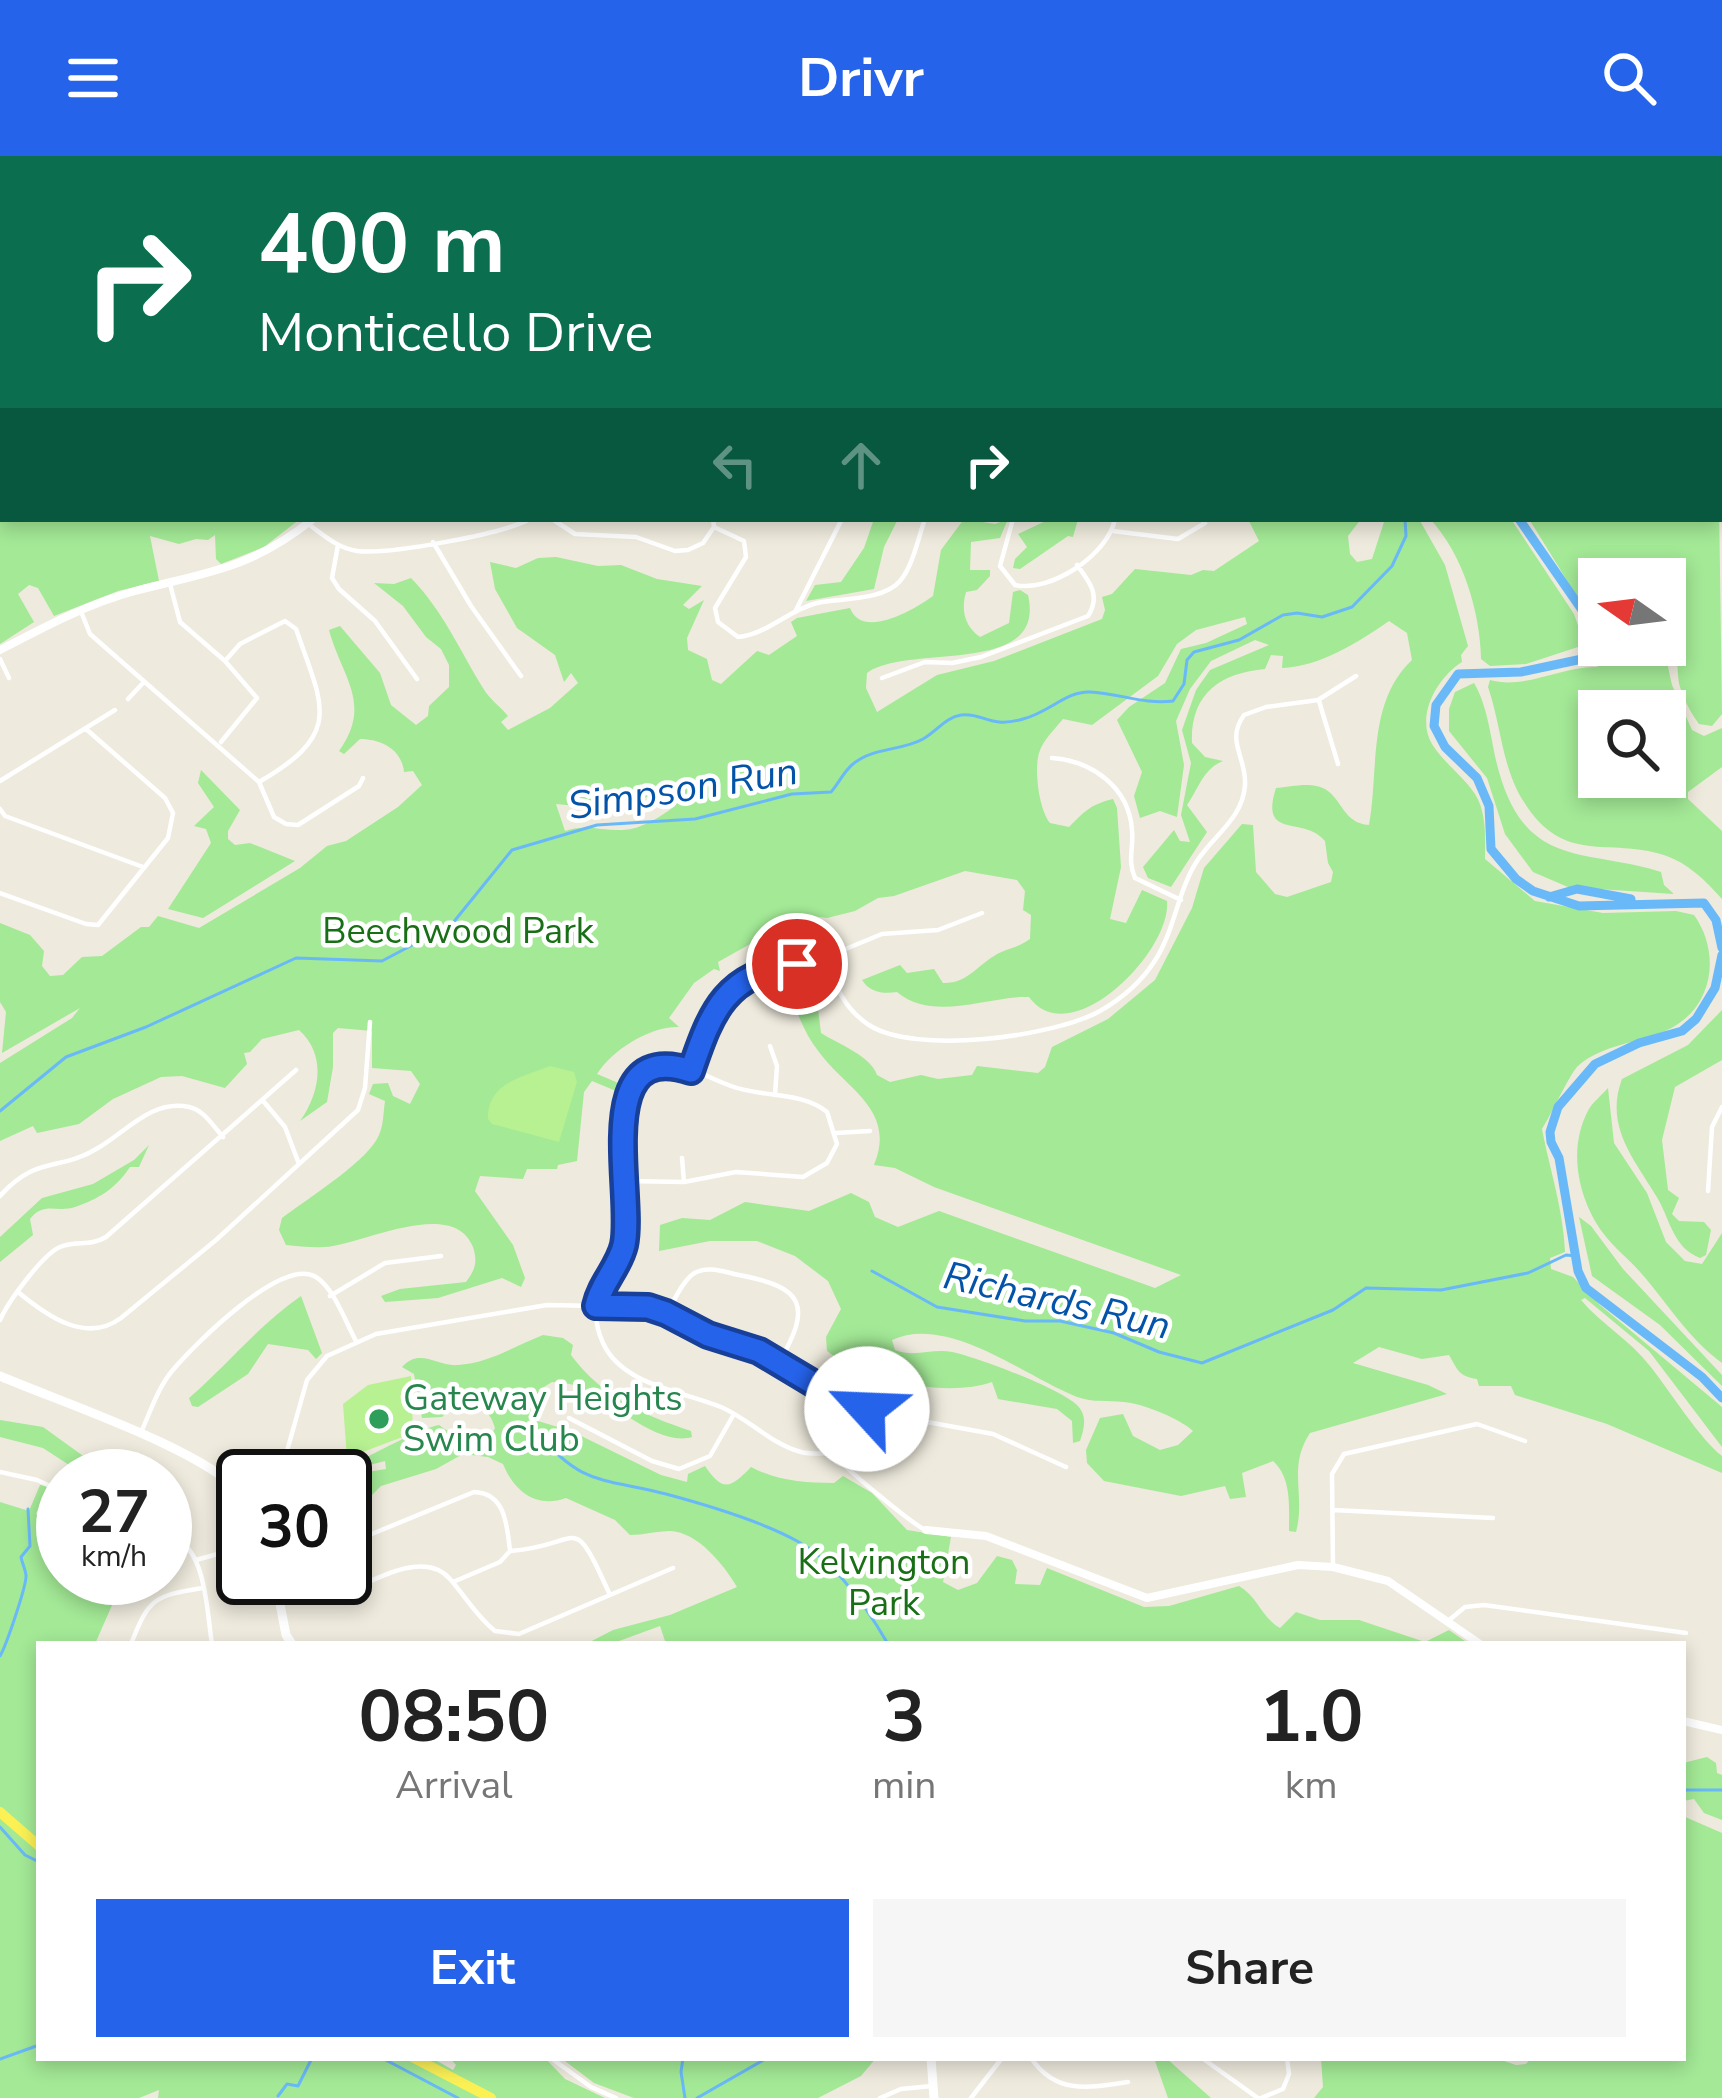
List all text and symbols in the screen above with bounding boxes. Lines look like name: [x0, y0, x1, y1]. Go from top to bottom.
text: Drivr: [798, 41, 924, 115]
icon: menu: [60, 45, 126, 111]
icon: search: [1596, 45, 1662, 111]
text: 400 m: [258, 187, 506, 302]
icon: right: [60, 204, 216, 360]
text: Monticello Drive: [258, 296, 653, 370]
icon: left: [702, 432, 768, 498]
icon: ahead: [828, 432, 894, 498]
icon: right: [954, 432, 1020, 498]
north arrow: [1578, 558, 1686, 666]
map controls: [1578, 558, 1686, 798]
button: search: [1578, 690, 1686, 798]
water label: Simpson Run: [564, 745, 802, 833]
park label: Beechwood Park: [322, 907, 595, 956]
pin: [746, 913, 848, 1015]
icon: arrive: [764, 931, 830, 997]
water label: Richards Run: [938, 1249, 1176, 1353]
position arrow: [804, 1346, 930, 1472]
place label: Gateway Heights Swim Club: [403, 1374, 683, 1464]
marker: Gateway Heights Swim Club: [366, 1406, 392, 1432]
speed limit sign: 30: [216, 1449, 372, 1605]
text: 27: [78, 1471, 150, 1553]
text: km/h: [81, 1536, 147, 1577]
park label: Kelvington Park: [798, 1538, 970, 1628]
text: 08:50: [359, 1668, 549, 1766]
text: 3: [883, 1668, 926, 1766]
text: 1.0: [1259, 1668, 1363, 1766]
text: Arrival: [395, 1759, 513, 1812]
text: min: [872, 1759, 936, 1812]
text: km: [1285, 1759, 1338, 1812]
button: Exit: [96, 1899, 849, 2037]
button: Share: [873, 1899, 1626, 2037]

